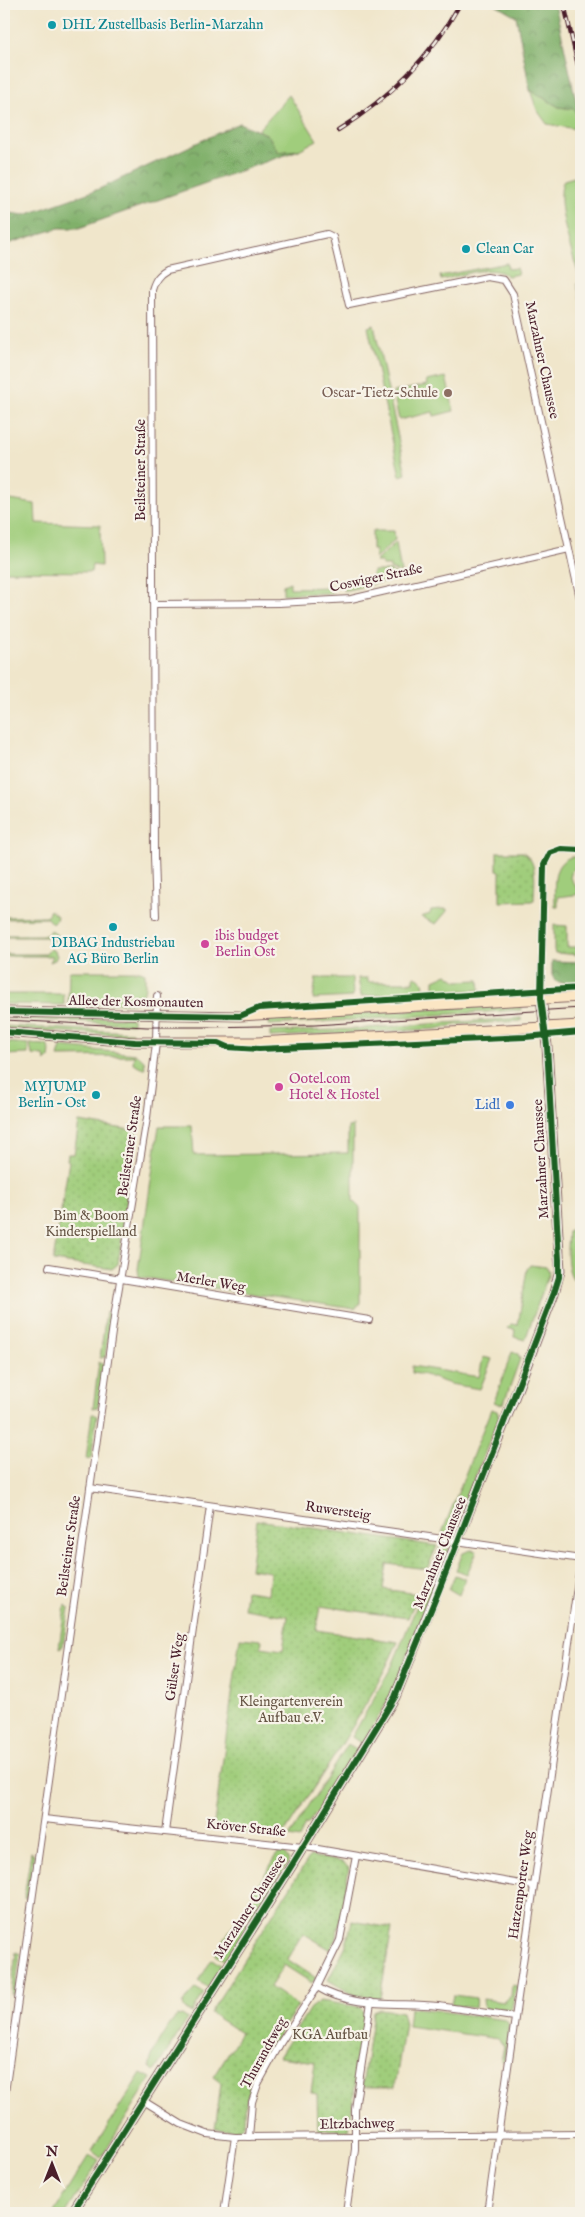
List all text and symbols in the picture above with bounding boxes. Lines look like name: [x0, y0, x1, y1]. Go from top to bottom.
place label: DHL Zustellbasis Berlin-Marzahn: [62, 16, 264, 34]
marker: DHL Zustellbasis Berlin-Marzahn: [46, 19, 58, 31]
place label: Clean Car: [476, 240, 534, 258]
marker: Clean Car: [460, 243, 472, 255]
street label: Marzahner Chaussee: [521, 299, 563, 421]
place label: Oscar-Tietz-Schule: [322, 384, 439, 402]
marker: Oscar-Tietz-Schule: [442, 387, 454, 399]
street label: Beilsteiner Straße: [132, 418, 150, 521]
street label: Coswiger Straße: [328, 559, 425, 597]
marker: DIBAG Industriebau AG Büro Berlin: [107, 921, 119, 933]
place label: ibis budget Berlin Ost: [215, 927, 279, 961]
place label: DIBAG Industriebau AG Büro Berlin: [51, 934, 175, 968]
marker: ibis budget Berlin Ost: [199, 938, 211, 950]
street label: Allee der Kosmonauten: [67, 992, 204, 1012]
place label: Ootel.com Hotel & Hostel: [289, 1070, 380, 1104]
place label: MYJUMP Berlin – Ost: [18, 1078, 86, 1112]
marker: Ootel.com Hotel & Hostel: [273, 1081, 285, 1093]
marker: MYJUMP Berlin – Ost: [90, 1089, 102, 1101]
street label: Beilsteiner Straße: [114, 1094, 146, 1198]
place label: Lidl: [475, 1096, 500, 1114]
street label: Marzahner Chaussee: [529, 1098, 553, 1219]
marker: Lidl: [504, 1099, 516, 1111]
park label: Bim & Boom Kinderspielland: [45, 1207, 137, 1241]
street label: Merler Weg: [175, 1268, 247, 1296]
street label: Beilsteiner Straße: [53, 1494, 85, 1598]
street label: Marzahner Chaussee: [409, 1494, 471, 1612]
street label: Ruwersteig: [304, 1497, 372, 1525]
street label: Gülser Weg: [161, 1631, 189, 1702]
park label: Kleingartenverein Aufbau e.V.: [239, 1693, 344, 1727]
street label: Kröver Straße: [205, 1815, 287, 1841]
street label: Hatzenporter Weg: [504, 1829, 538, 1941]
street label: Marzahner Chaussee: [210, 1851, 291, 1962]
street label: Thurandtweg: [237, 2014, 291, 2092]
park label: KGA Aufbau: [292, 2026, 368, 2044]
street label: Eltzbachweg: [319, 2114, 395, 2134]
north arrow: [28, 2140, 78, 2190]
text: N: [45, 2143, 58, 2161]

